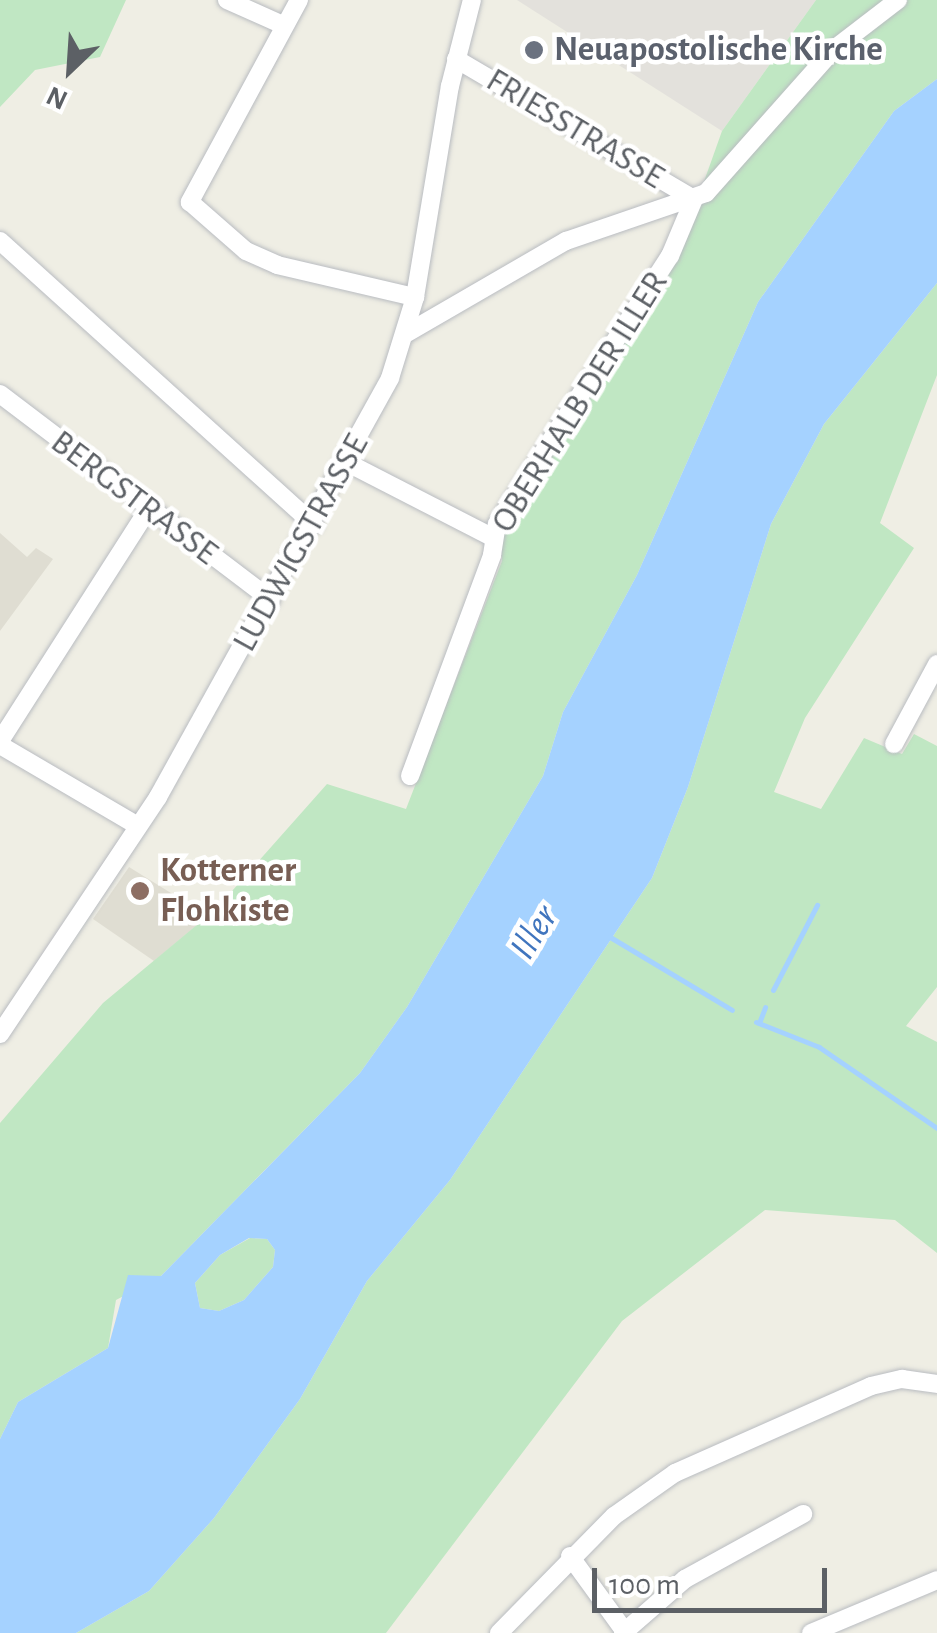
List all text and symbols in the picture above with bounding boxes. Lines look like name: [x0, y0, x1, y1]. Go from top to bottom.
north arrow: [20, 20, 120, 120]
place label: Neuapostolische Kirche: [554, 29, 883, 71]
marker: Neuapostolische Kirche: [523, 39, 545, 61]
street label: FRIESSTRASSE: [478, 59, 672, 199]
text: N: [43, 80, 72, 114]
street label: OBERHALB DER ILLER: [483, 264, 677, 540]
street label: BERGSTRASSE: [42, 422, 226, 574]
street label: LUDWIGSTRASSE: [224, 427, 378, 659]
place label: Kotterner Flohkiste: [160, 850, 296, 932]
marker: Kotterner Flohkiste: [129, 880, 151, 902]
water label: Iller: [501, 898, 569, 968]
scale bar: [597, 1548, 832, 1610]
text: 100 m: [609, 1570, 680, 1600]

